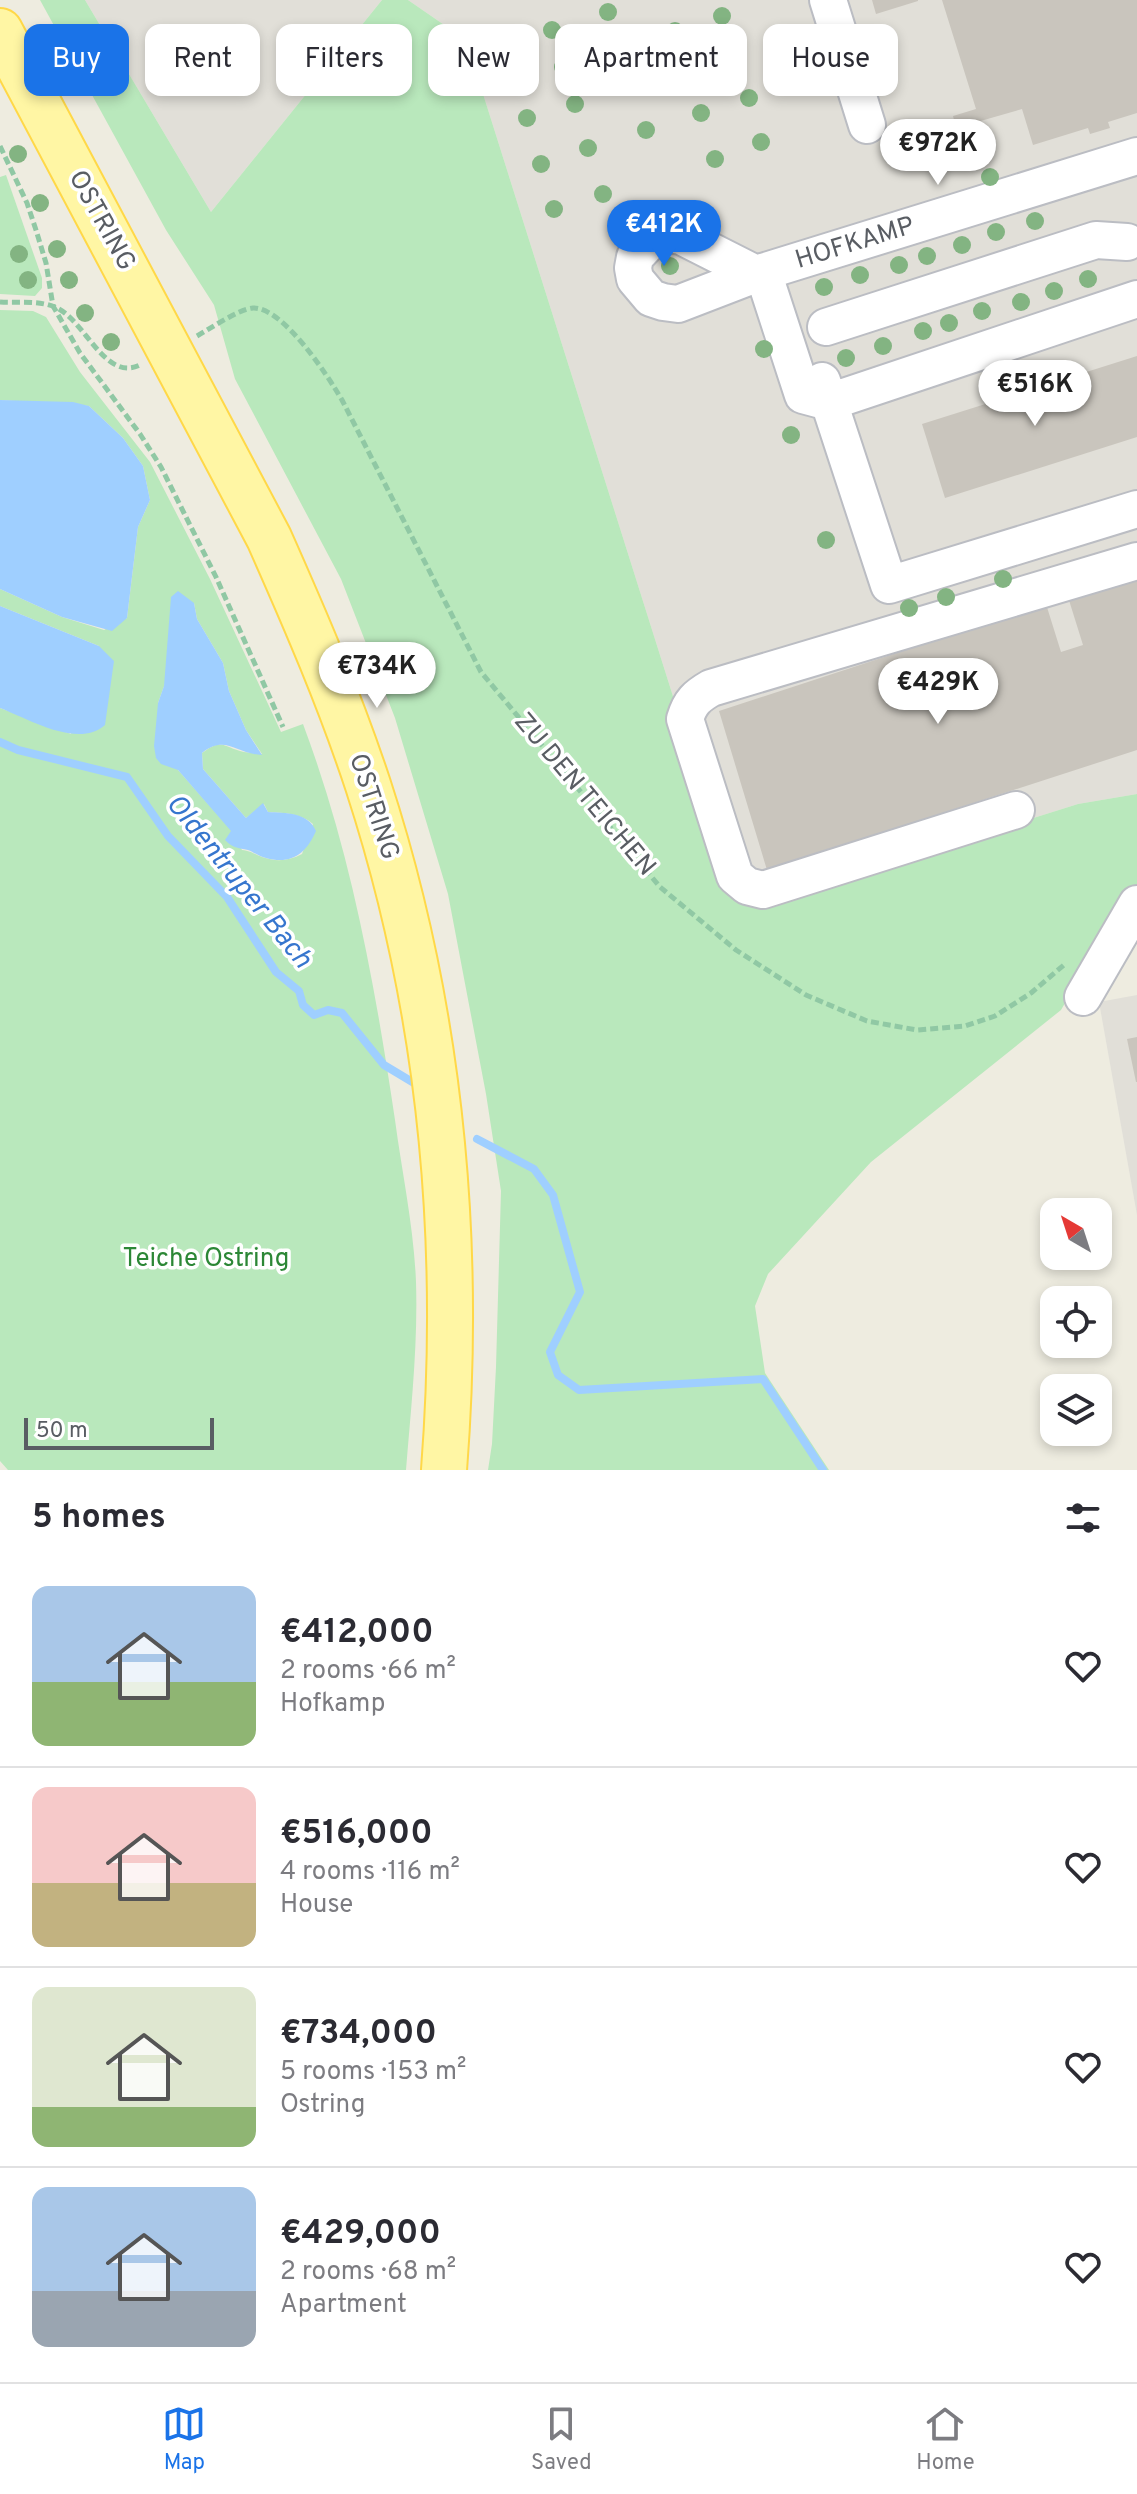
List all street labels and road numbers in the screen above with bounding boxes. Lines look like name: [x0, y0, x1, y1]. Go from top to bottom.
street label: OSTRING: [60, 165, 142, 277]
street label: HOFKAMP: [791, 210, 919, 278]
street label: ZU DEN TEICHEN: [506, 706, 662, 884]
street label: OSTRING: [340, 750, 406, 864]

